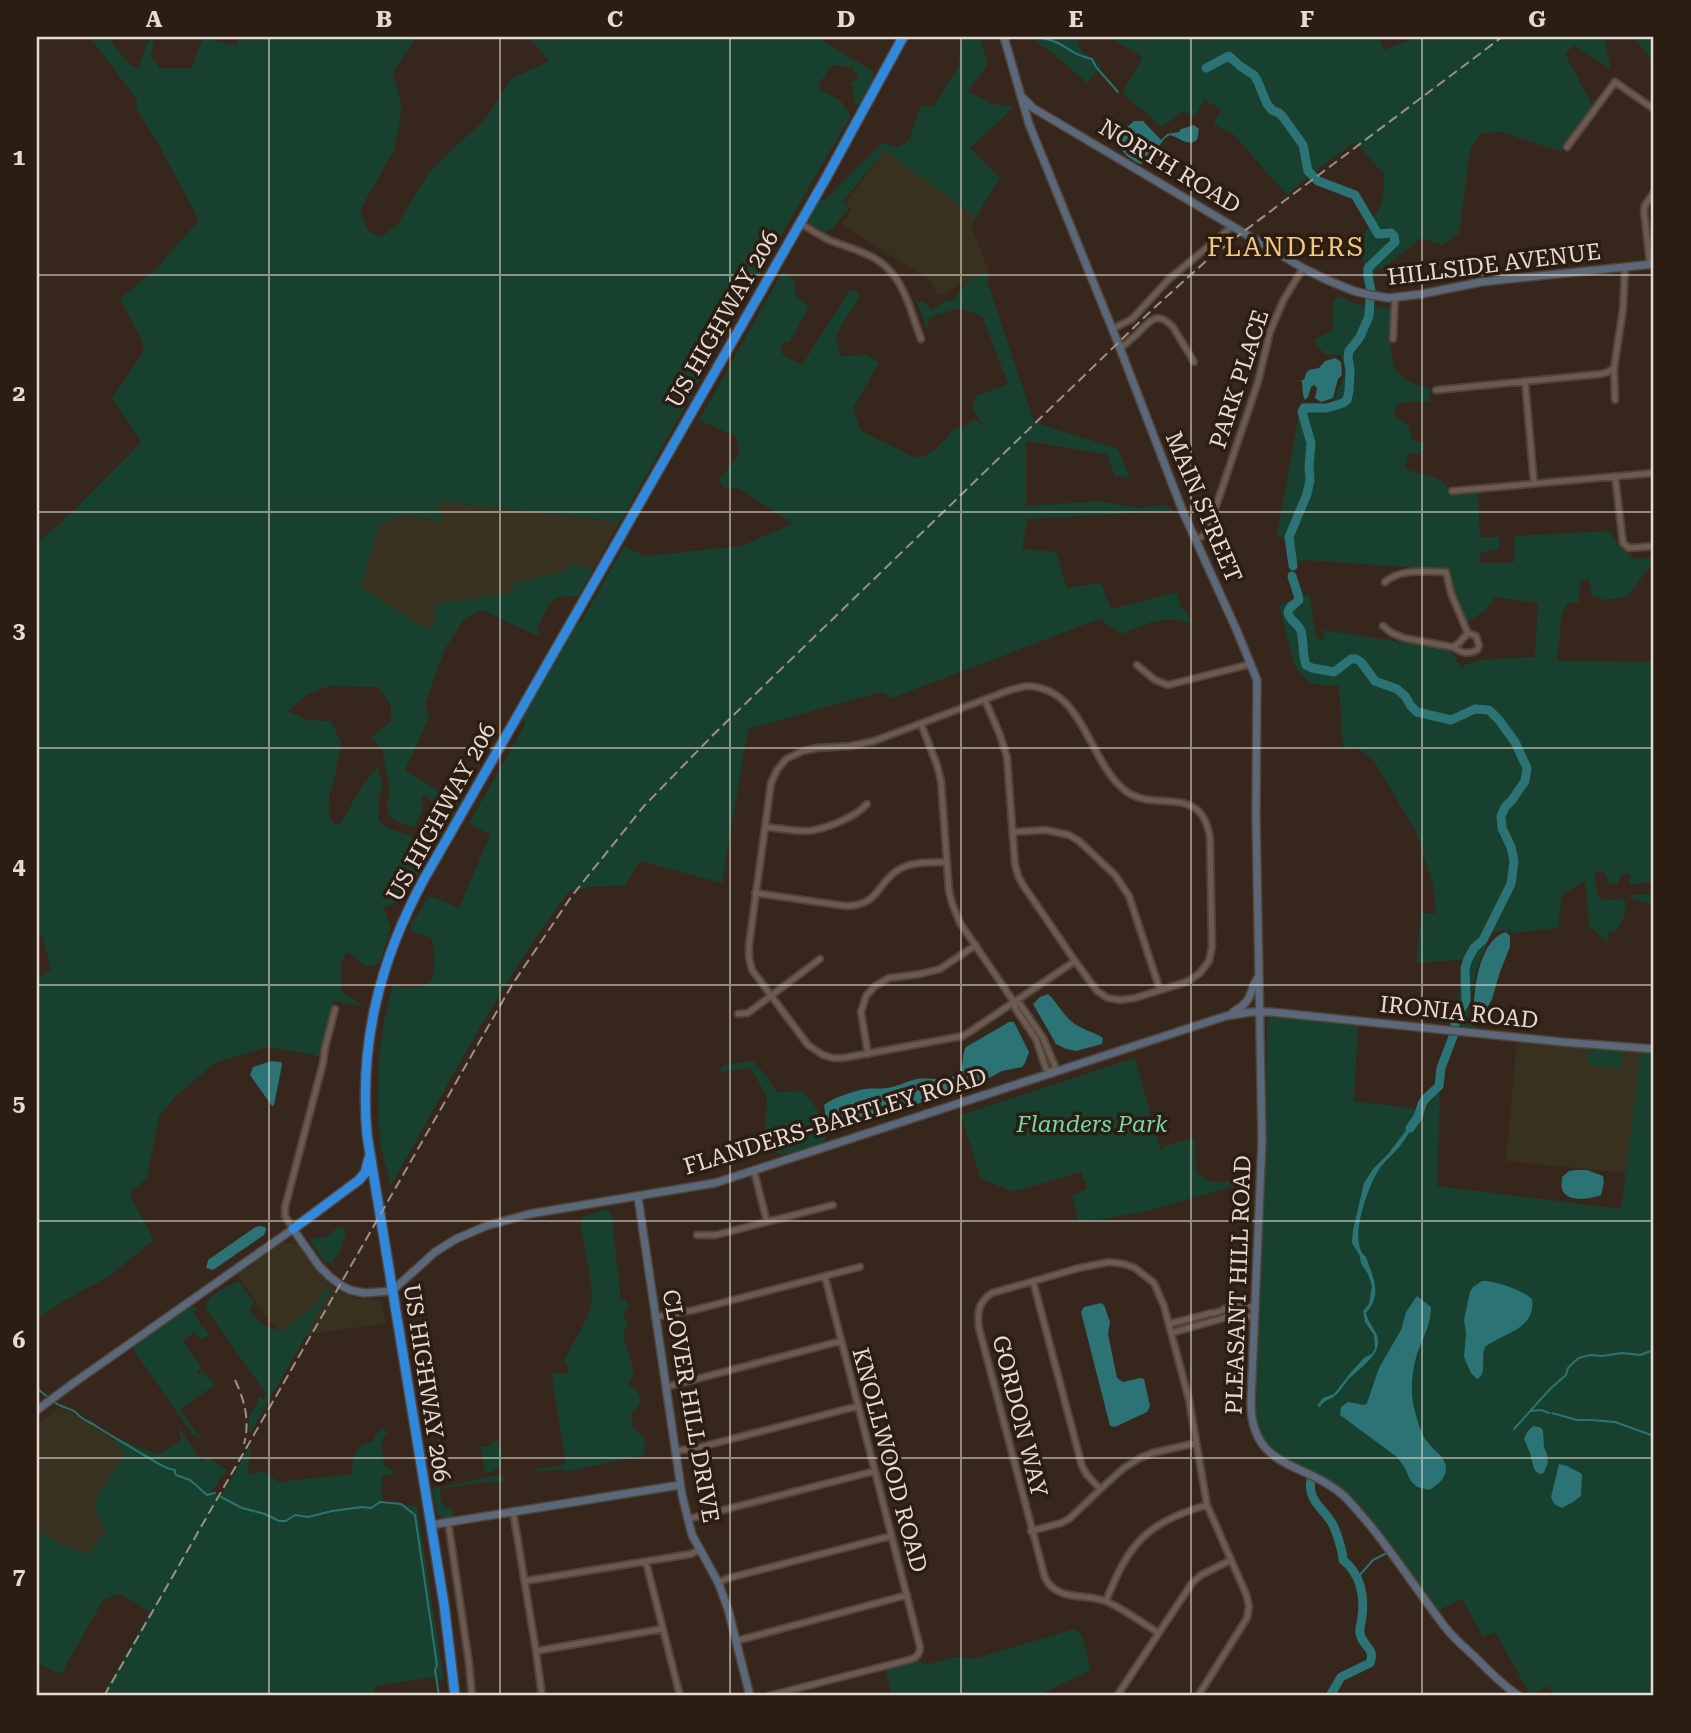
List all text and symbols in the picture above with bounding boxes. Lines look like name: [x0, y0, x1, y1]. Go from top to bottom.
text: A: [146, 6, 163, 33]
text: B: [376, 6, 392, 33]
text: C: [607, 6, 623, 33]
text: D: [837, 6, 855, 33]
text: E: [1069, 6, 1083, 33]
text: F: [1300, 6, 1314, 33]
text: G: [1528, 6, 1546, 33]
street label: NORTH ROAD: [1094, 114, 1245, 219]
text: 1: [13, 144, 26, 171]
street label: US HIGHWAY 206: [661, 226, 784, 413]
district label: FLANDERS: [1207, 232, 1365, 262]
street label: HILLSIDE AVENUE: [1386, 238, 1602, 291]
street label: PARK PLACE: [1204, 306, 1275, 452]
text: 2: [13, 380, 25, 407]
street label: MAIN STREET: [1160, 428, 1247, 586]
text: 3: [13, 617, 26, 644]
street label: US HIGHWAY 206: [381, 718, 502, 906]
text: 4: [13, 853, 26, 880]
street label: IRONIA ROAD: [1378, 991, 1540, 1034]
street label: FLANDERS-BARTLEY ROAD: [680, 1062, 990, 1181]
text: 5: [13, 1090, 26, 1117]
park label: Flanders Park: [1016, 1111, 1168, 1138]
street label: PLEASANT HILL ROAD: [1220, 1155, 1257, 1415]
street label: US HIGHWAY 206: [397, 1282, 456, 1484]
street label: CLOVER HILL DRIVE: [657, 1287, 724, 1525]
text: 6: [13, 1327, 26, 1354]
street label: GORDON WAY: [986, 1333, 1053, 1500]
street label: KNOLLWOOD ROAD: [846, 1345, 933, 1576]
text: 7: [13, 1563, 26, 1590]

